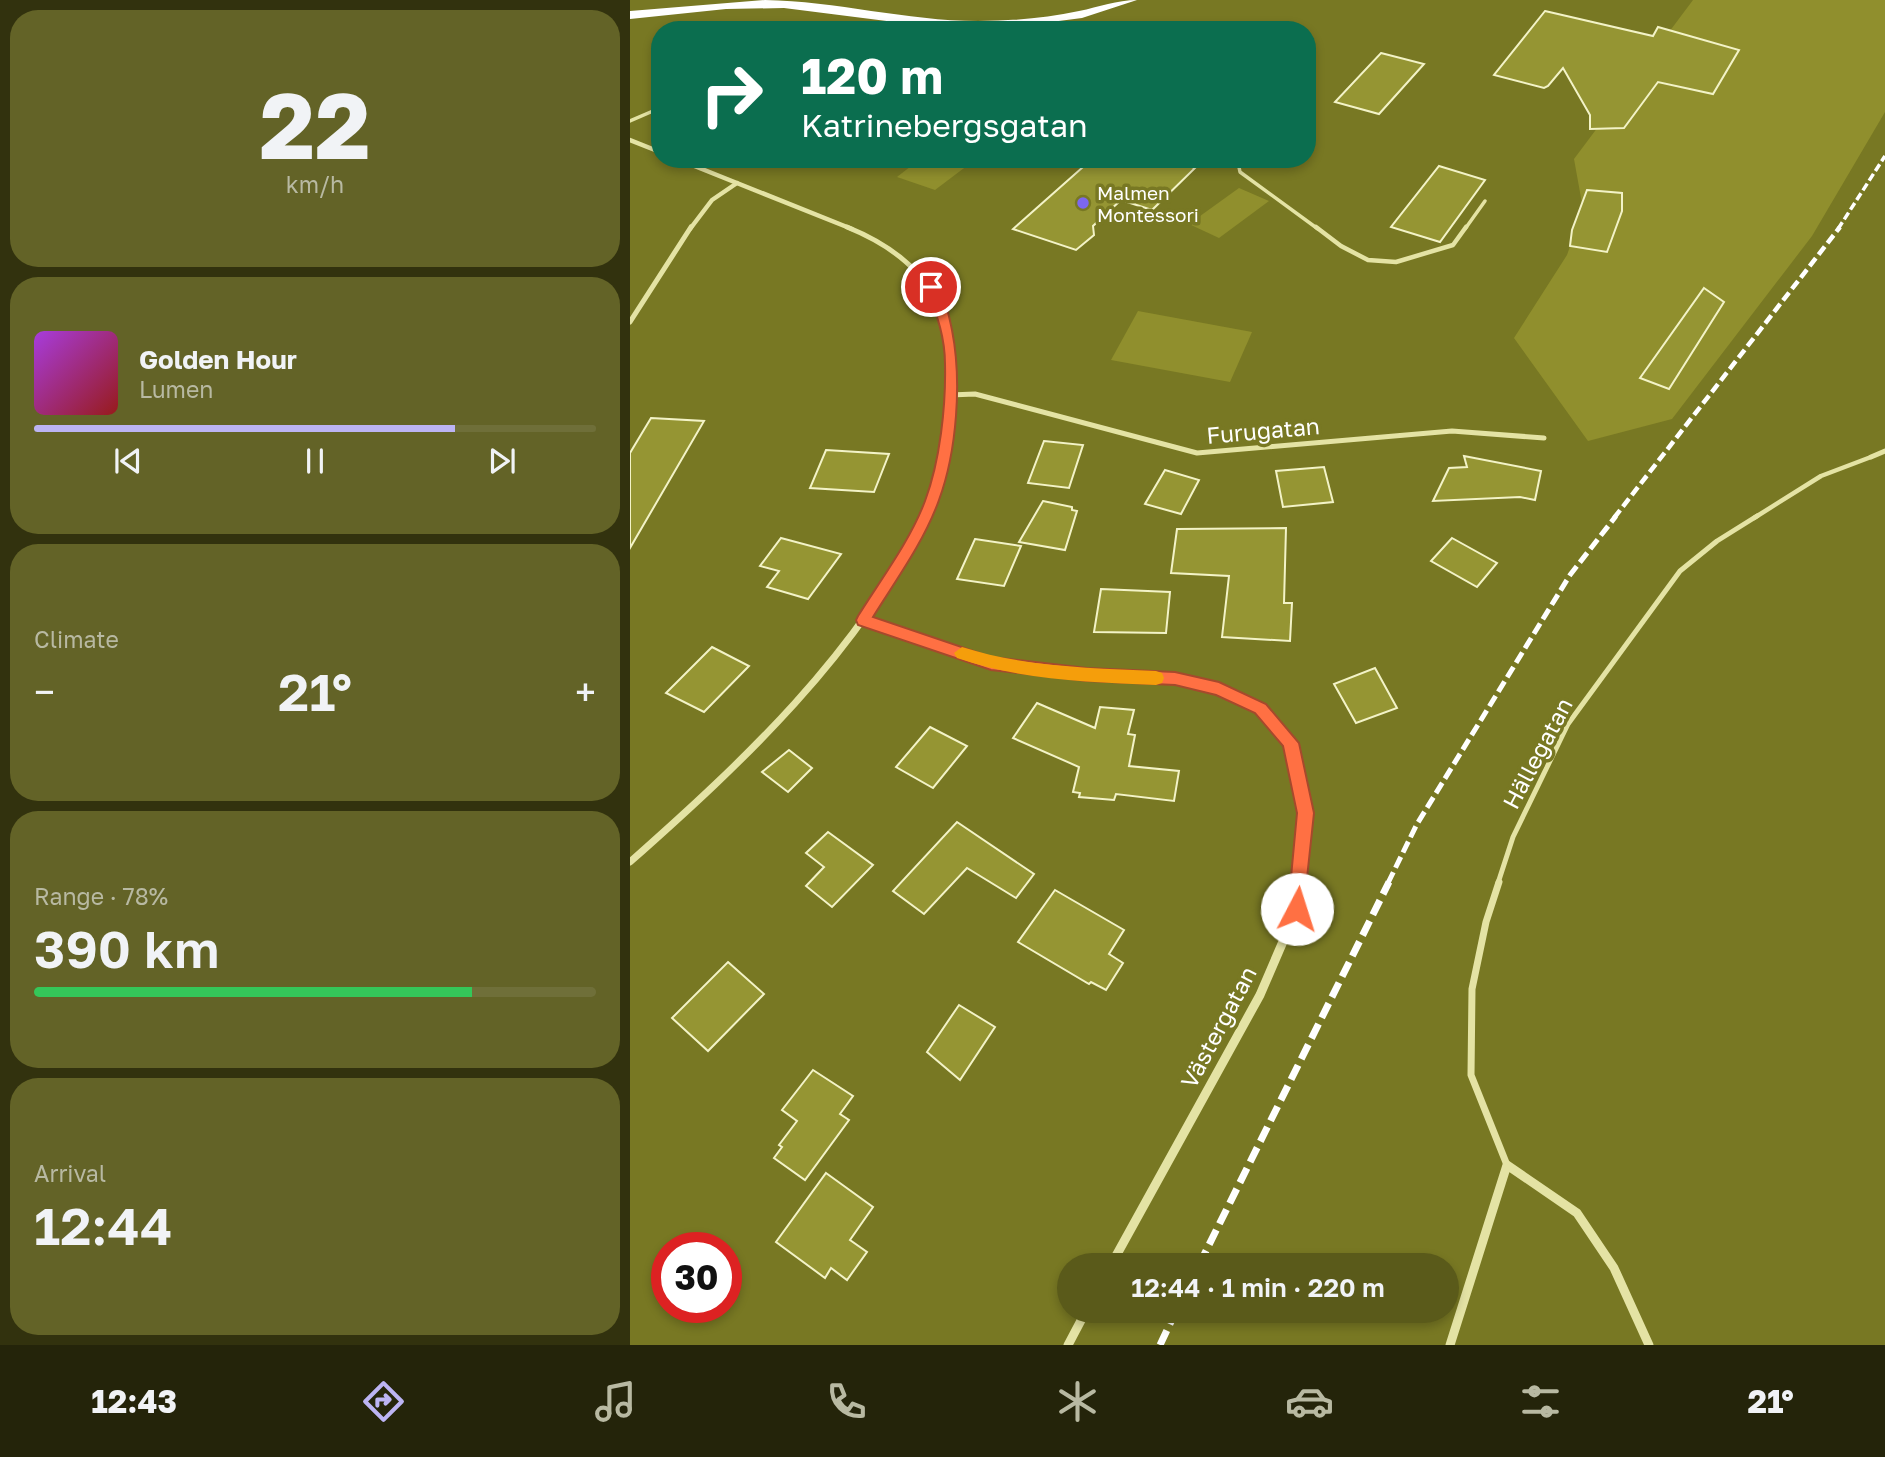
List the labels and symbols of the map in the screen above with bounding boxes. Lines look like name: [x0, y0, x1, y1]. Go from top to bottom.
place label: Malmen Montessori: [1097, 181, 1199, 226]
marker: Malmen Montessori: [1075, 195, 1091, 211]
pin: [901, 257, 961, 317]
street label: Furugatan: [1205, 411, 1321, 449]
street label: Hällegatan: [1496, 693, 1578, 813]
position arrow: [1260, 872, 1334, 946]
street label: Västergatan: [1174, 961, 1262, 1093]
speed limit sign: 30: [651, 1232, 742, 1323]

